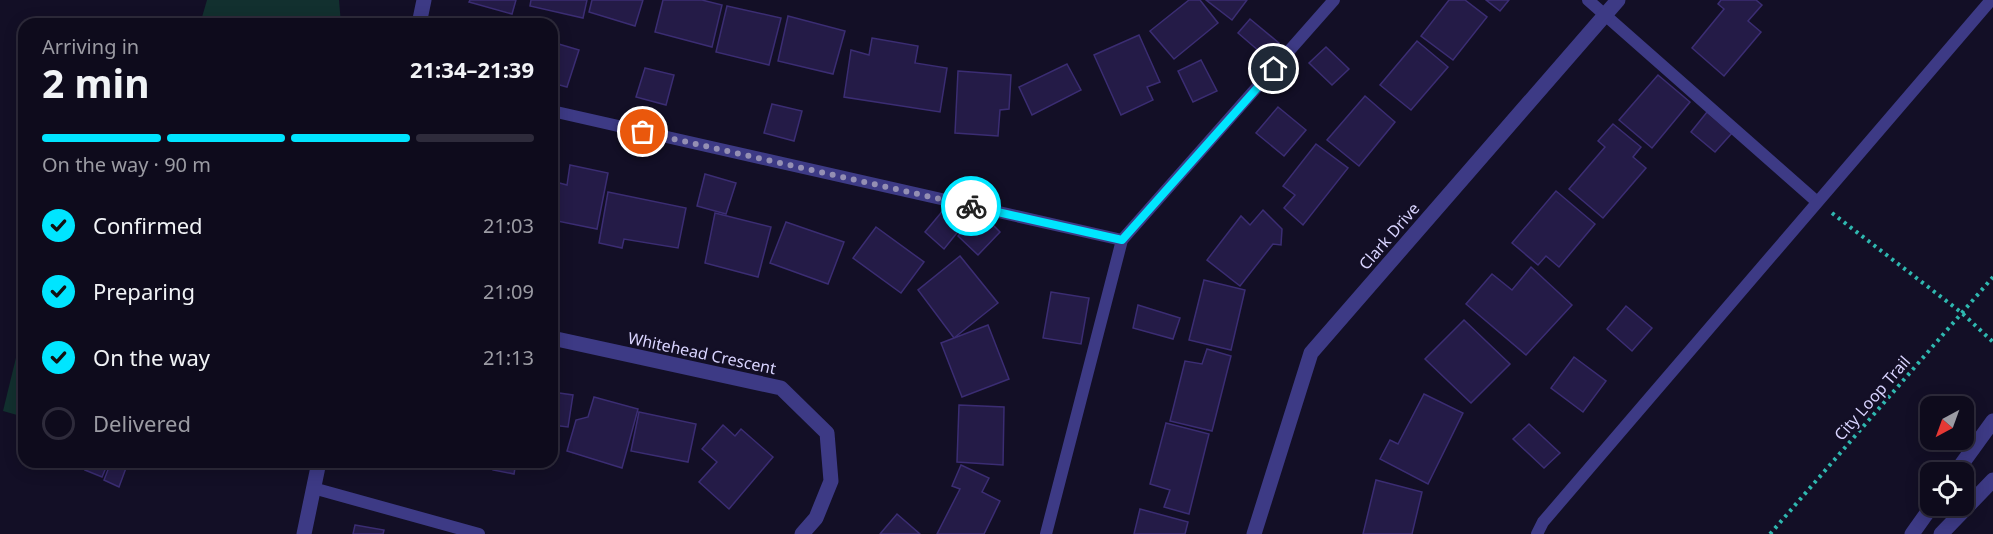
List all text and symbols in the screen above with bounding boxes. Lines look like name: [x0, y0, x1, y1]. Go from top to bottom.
text: Arriving in: [42, 33, 139, 60]
pin: [1248, 43, 1299, 94]
icon: home: [1257, 52, 1290, 85]
text: 21:34–21:39: [410, 54, 534, 84]
text: 2 min: [42, 56, 149, 109]
pin: [617, 106, 668, 157]
icon: bag: [626, 115, 659, 148]
text: On the way · 90 m: [42, 151, 211, 178]
courier: [941, 176, 1001, 236]
icon: bike: [955, 190, 988, 223]
street label: Clark Drive: [1354, 198, 1424, 274]
icon: check: [42, 209, 75, 242]
text: Confirmed: [93, 210, 203, 240]
text: 21:03: [483, 212, 534, 239]
icon: check: [42, 275, 75, 308]
text: Preparing: [93, 276, 195, 306]
text: 21:09: [483, 278, 534, 305]
street label: Whitehead Crescent: [626, 327, 778, 380]
icon: check: [42, 341, 75, 374]
text: On the way: [93, 342, 210, 372]
text: 21:13: [483, 344, 534, 371]
street label: City Loop Trail: [1829, 351, 1915, 445]
north arrow: [1920, 396, 1974, 450]
map controls: [1920, 396, 1974, 516]
text: Delivered: [93, 408, 191, 438]
button: locate: [1920, 462, 1974, 516]

